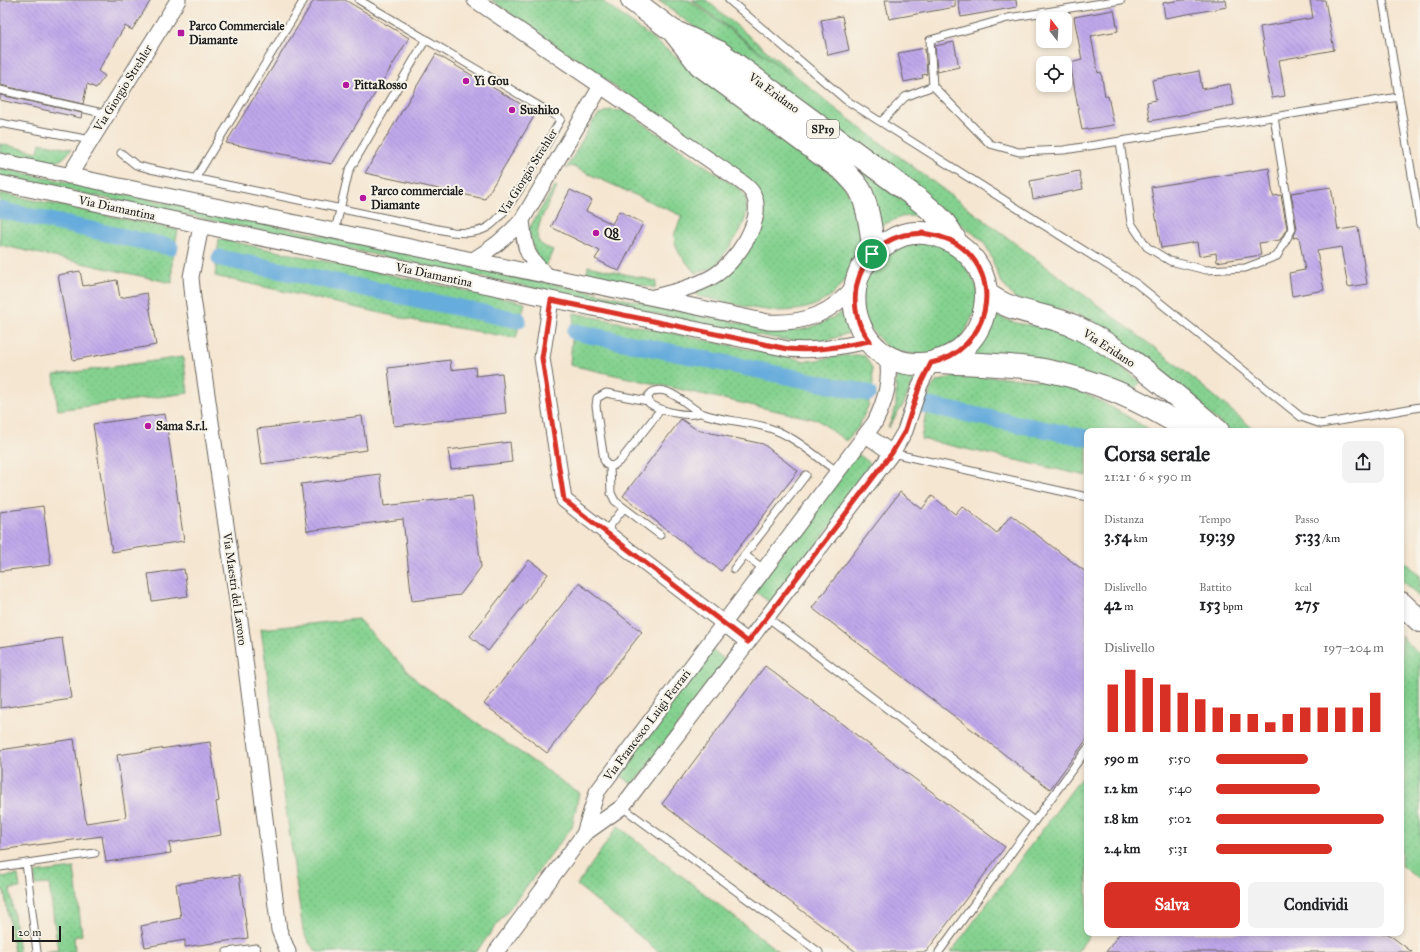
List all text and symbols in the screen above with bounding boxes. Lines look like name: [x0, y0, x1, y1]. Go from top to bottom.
north arrow: [1036, 12, 1072, 48]
map controls: [1036, 12, 1072, 92]
place label: Parco Commerciale Diamante: [189, 19, 284, 47]
marker: Parco Commerciale Diamante: [176, 28, 186, 38]
street label: Via Giorgio Strehler: [90, 42, 156, 135]
button: locate: [1036, 56, 1072, 92]
street label: Via Eridano: [745, 69, 802, 116]
place label: Yi Gou: [473, 74, 509, 88]
marker: Yi Gou: [461, 76, 471, 86]
place label: PittaRosso: [354, 78, 407, 92]
marker: PittaRosso: [341, 80, 351, 90]
place label: Sushiko: [520, 103, 559, 117]
marker: Sushiko: [507, 105, 517, 115]
road number: SP19: [807, 120, 839, 138]
street label: Via Giorgio Strehler: [495, 126, 561, 219]
place label: Parco commerciale Diamante: [371, 184, 463, 212]
street label: Via Diamantina: [77, 193, 157, 223]
marker: Parco commerciale Diamante: [358, 193, 368, 203]
place label: Q8: [604, 226, 621, 241]
marker: Q8: [591, 228, 601, 238]
pin: [855, 237, 889, 271]
icon: arrive: [861, 243, 883, 265]
street label: Via Diamantina: [394, 260, 474, 290]
street label: Via Eridano: [1079, 325, 1138, 370]
place label: Sama S.r.l.: [156, 419, 208, 433]
marker: Sama S.r.l.: [143, 421, 153, 431]
text: Corsa serale: [1104, 440, 1210, 467]
button: share: [1342, 441, 1384, 483]
text: 21:21 · 6 × 590 m: [1104, 469, 1191, 485]
text: Distanza: [1104, 513, 1144, 526]
text: Tempo: [1199, 513, 1231, 526]
text: Passo: [1295, 513, 1319, 526]
text: 3.54: [1104, 526, 1131, 547]
text: 19:39: [1199, 526, 1235, 547]
text: 5:33: [1295, 526, 1320, 547]
street label: Via Maestri del Lavoro: [220, 531, 250, 646]
text: km: [1131, 532, 1148, 545]
text: /km: [1320, 532, 1340, 545]
text: Dislivello: [1104, 581, 1147, 594]
text: Battito: [1199, 581, 1232, 594]
text: kcal: [1295, 581, 1312, 594]
text: 42: [1104, 594, 1122, 615]
text: 153: [1199, 594, 1221, 615]
text: 275: [1295, 594, 1320, 615]
text: m: [1122, 600, 1133, 613]
text: bpm: [1221, 600, 1243, 613]
text: Dislivello: [1104, 640, 1155, 656]
text: 197–204 m: [1323, 640, 1384, 656]
street label: Via Francesco Luigi Ferrari: [600, 666, 695, 785]
text: 590 m: [1104, 751, 1138, 767]
text: 5:50: [1168, 751, 1191, 767]
text: 1.2 km: [1104, 781, 1138, 797]
text: 5:40: [1168, 781, 1192, 797]
text: 1.8 km: [1104, 811, 1139, 827]
text: 5:02: [1168, 811, 1191, 827]
text: 2.4 km: [1104, 841, 1141, 857]
text: 5:31: [1168, 841, 1188, 857]
button: Salva: [1104, 882, 1240, 928]
button: Condividi: [1248, 882, 1384, 928]
scale bar: [12, 924, 61, 943]
text: 20 m: [18, 926, 41, 939]

